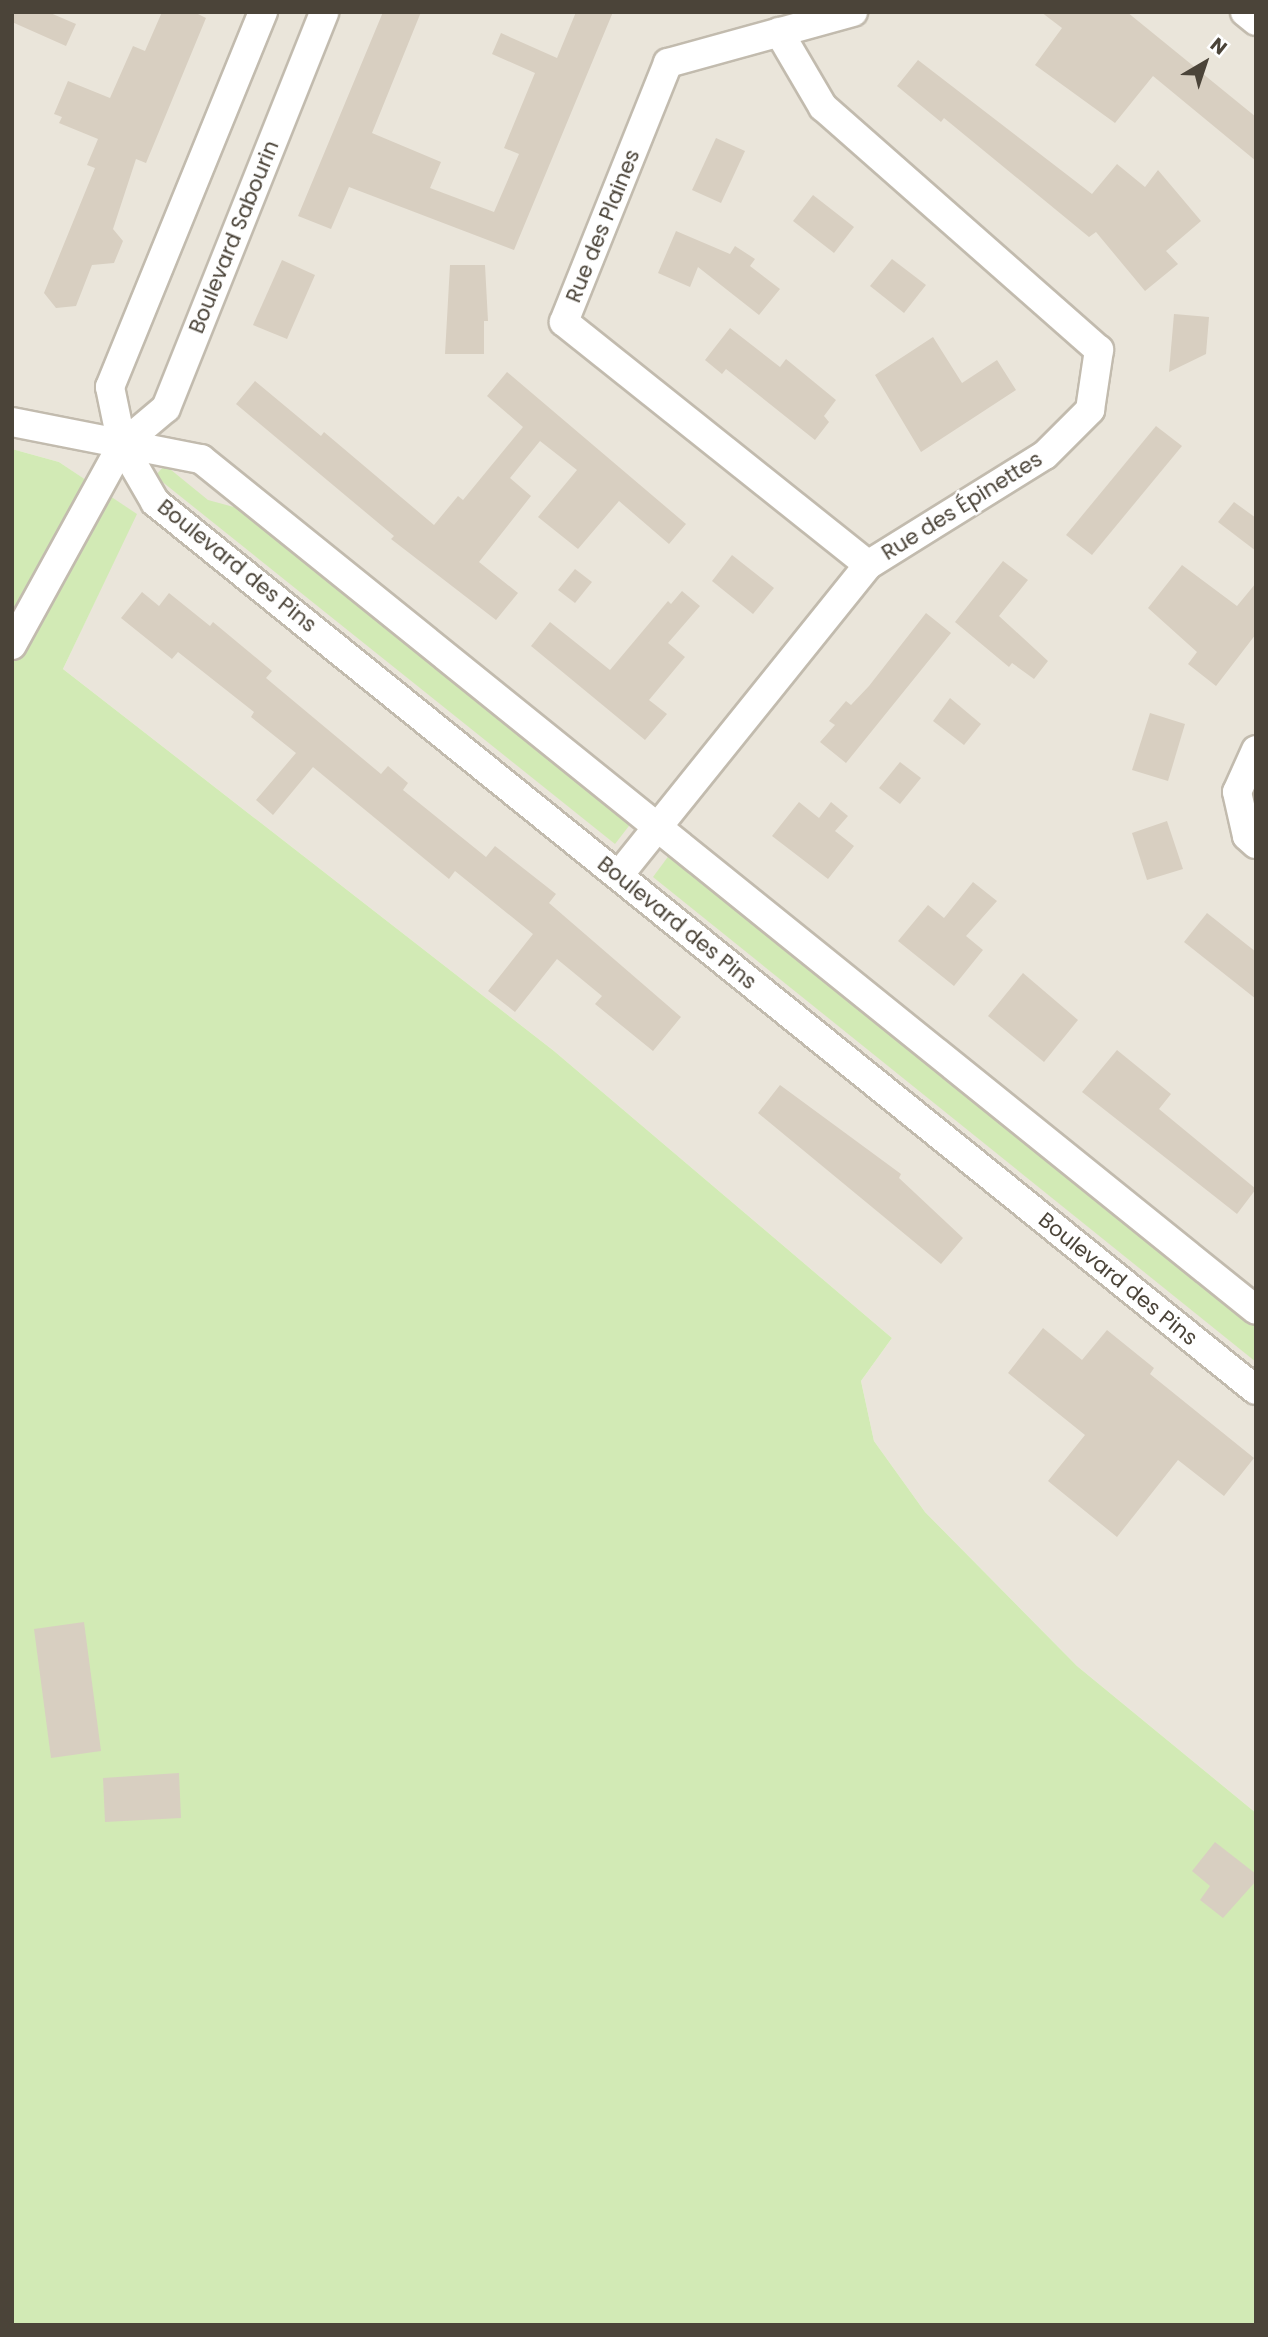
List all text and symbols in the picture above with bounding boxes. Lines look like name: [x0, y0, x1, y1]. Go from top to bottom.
north arrow: [1170, 28, 1240, 98]
text: N: [1204, 31, 1233, 61]
street label: Boulevard Sabourin: [184, 137, 284, 337]
street label: Rue des Plaines: [561, 146, 645, 306]
street label: Rue des Épinettes: [877, 446, 1047, 566]
street label: Boulevard des Pins: [152, 494, 322, 638]
street label: Boulevard des Pins: [592, 851, 762, 995]
street label: Boulevard des Pins: [1033, 1207, 1203, 1351]

